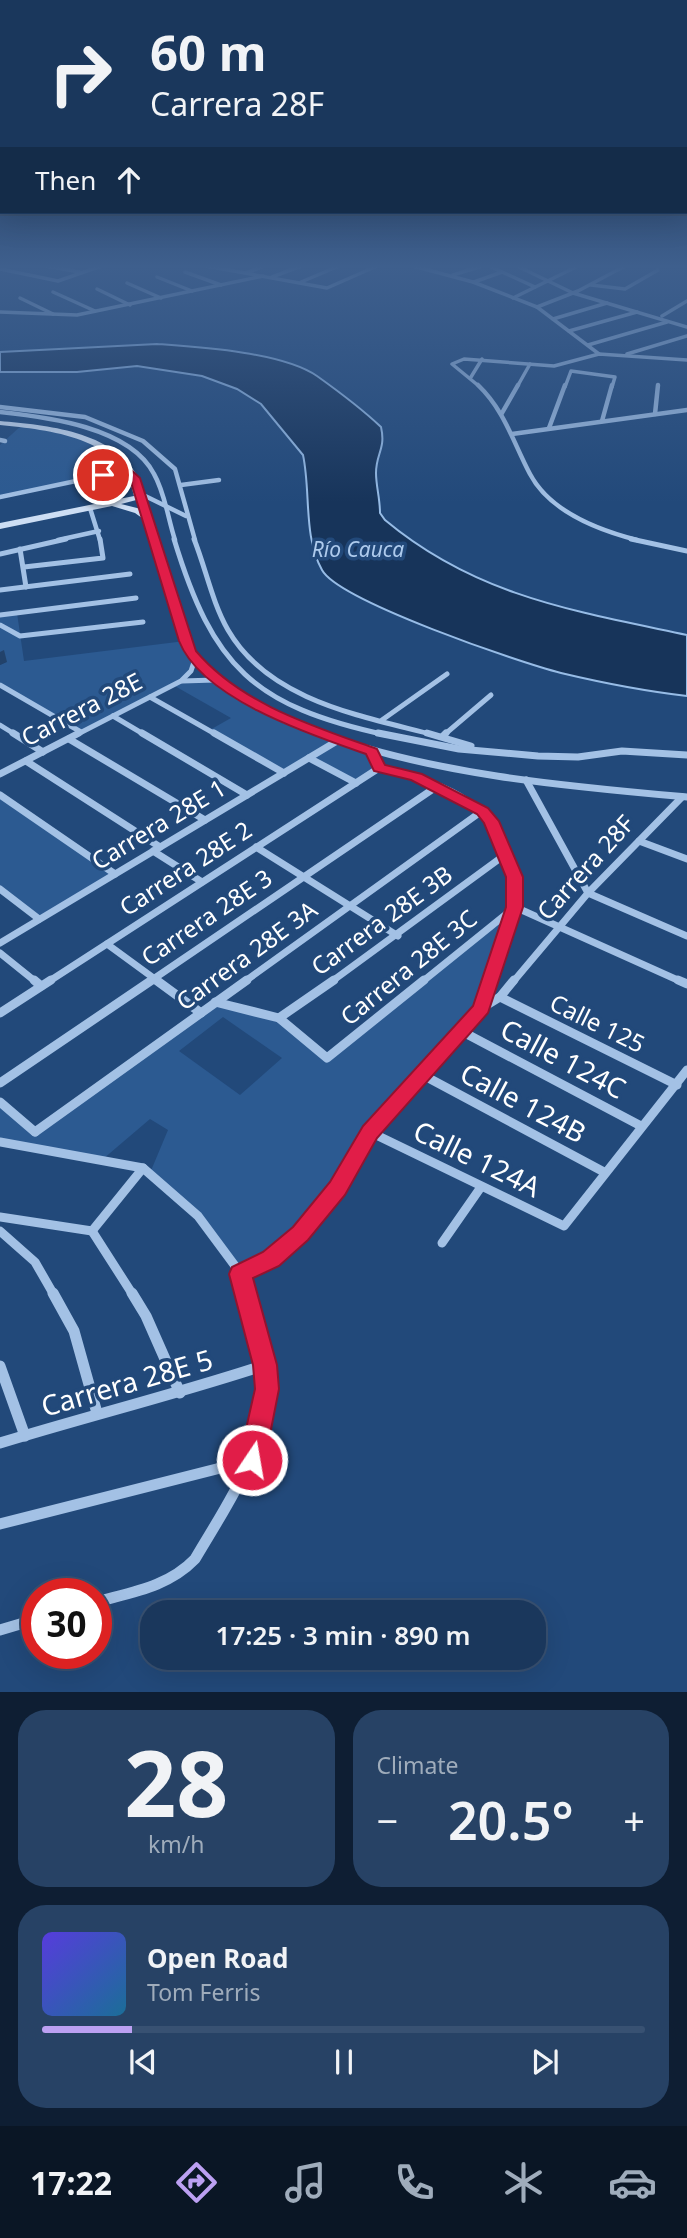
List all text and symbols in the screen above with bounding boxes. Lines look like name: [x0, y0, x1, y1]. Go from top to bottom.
text: 60 m: [150, 19, 267, 85]
icon: right: [35, 28, 126, 119]
text: Carrera 28F: [150, 82, 324, 125]
icon: ahead: [110, 161, 148, 199]
text: Then: [35, 162, 96, 198]
pin: [73, 445, 133, 505]
icon: arrive: [84, 456, 122, 494]
water label: Río Cauca: [312, 535, 404, 563]
street label: Carrera 28E: [15, 664, 147, 753]
street label: Carrera 28E 1: [85, 771, 232, 877]
street label: Carrera 28F: [529, 807, 641, 927]
street label: Carrera 28E 2: [113, 813, 258, 923]
street label: Carrera 28E 3B: [304, 857, 458, 982]
street label: Carrera 28E 3: [134, 861, 278, 973]
street label: Carrera 28E 3A: [169, 892, 324, 1017]
street label: Carrera 28E 3C: [333, 902, 483, 1032]
street label: Calle 125: [545, 985, 651, 1060]
street label: Calle 124C: [494, 1009, 633, 1107]
street label: Calle 124B: [454, 1053, 593, 1151]
street label: Calle 124A: [408, 1111, 547, 1205]
street label: Carrera 28E 5: [37, 1339, 217, 1425]
position arrow: [215, 1423, 289, 1497]
speed limit sign: 30: [21, 1578, 112, 1669]
text: 17:25 · 3 min · 890 m: [216, 1617, 470, 1653]
text: 28: [124, 1720, 228, 1844]
text: Climate: [377, 1749, 459, 1781]
text: 20.5°: [448, 1784, 574, 1855]
text: −: [377, 1794, 398, 1846]
text: +: [623, 1794, 645, 1846]
text: km/h: [148, 1828, 205, 1860]
text: Open Road: [147, 1940, 289, 1976]
text: Tom Ferris: [147, 1976, 260, 2008]
icon: previous: [124, 2043, 162, 2081]
icon: pause: [325, 2043, 363, 2081]
icon: next: [526, 2043, 564, 2081]
icon: directions: [172, 2158, 221, 2207]
icon: music: [281, 2158, 330, 2207]
icon: phone: [390, 2158, 439, 2207]
icon: climate: [499, 2158, 548, 2207]
icon: car: [608, 2158, 657, 2207]
text: 17:22: [30, 2161, 112, 2204]

